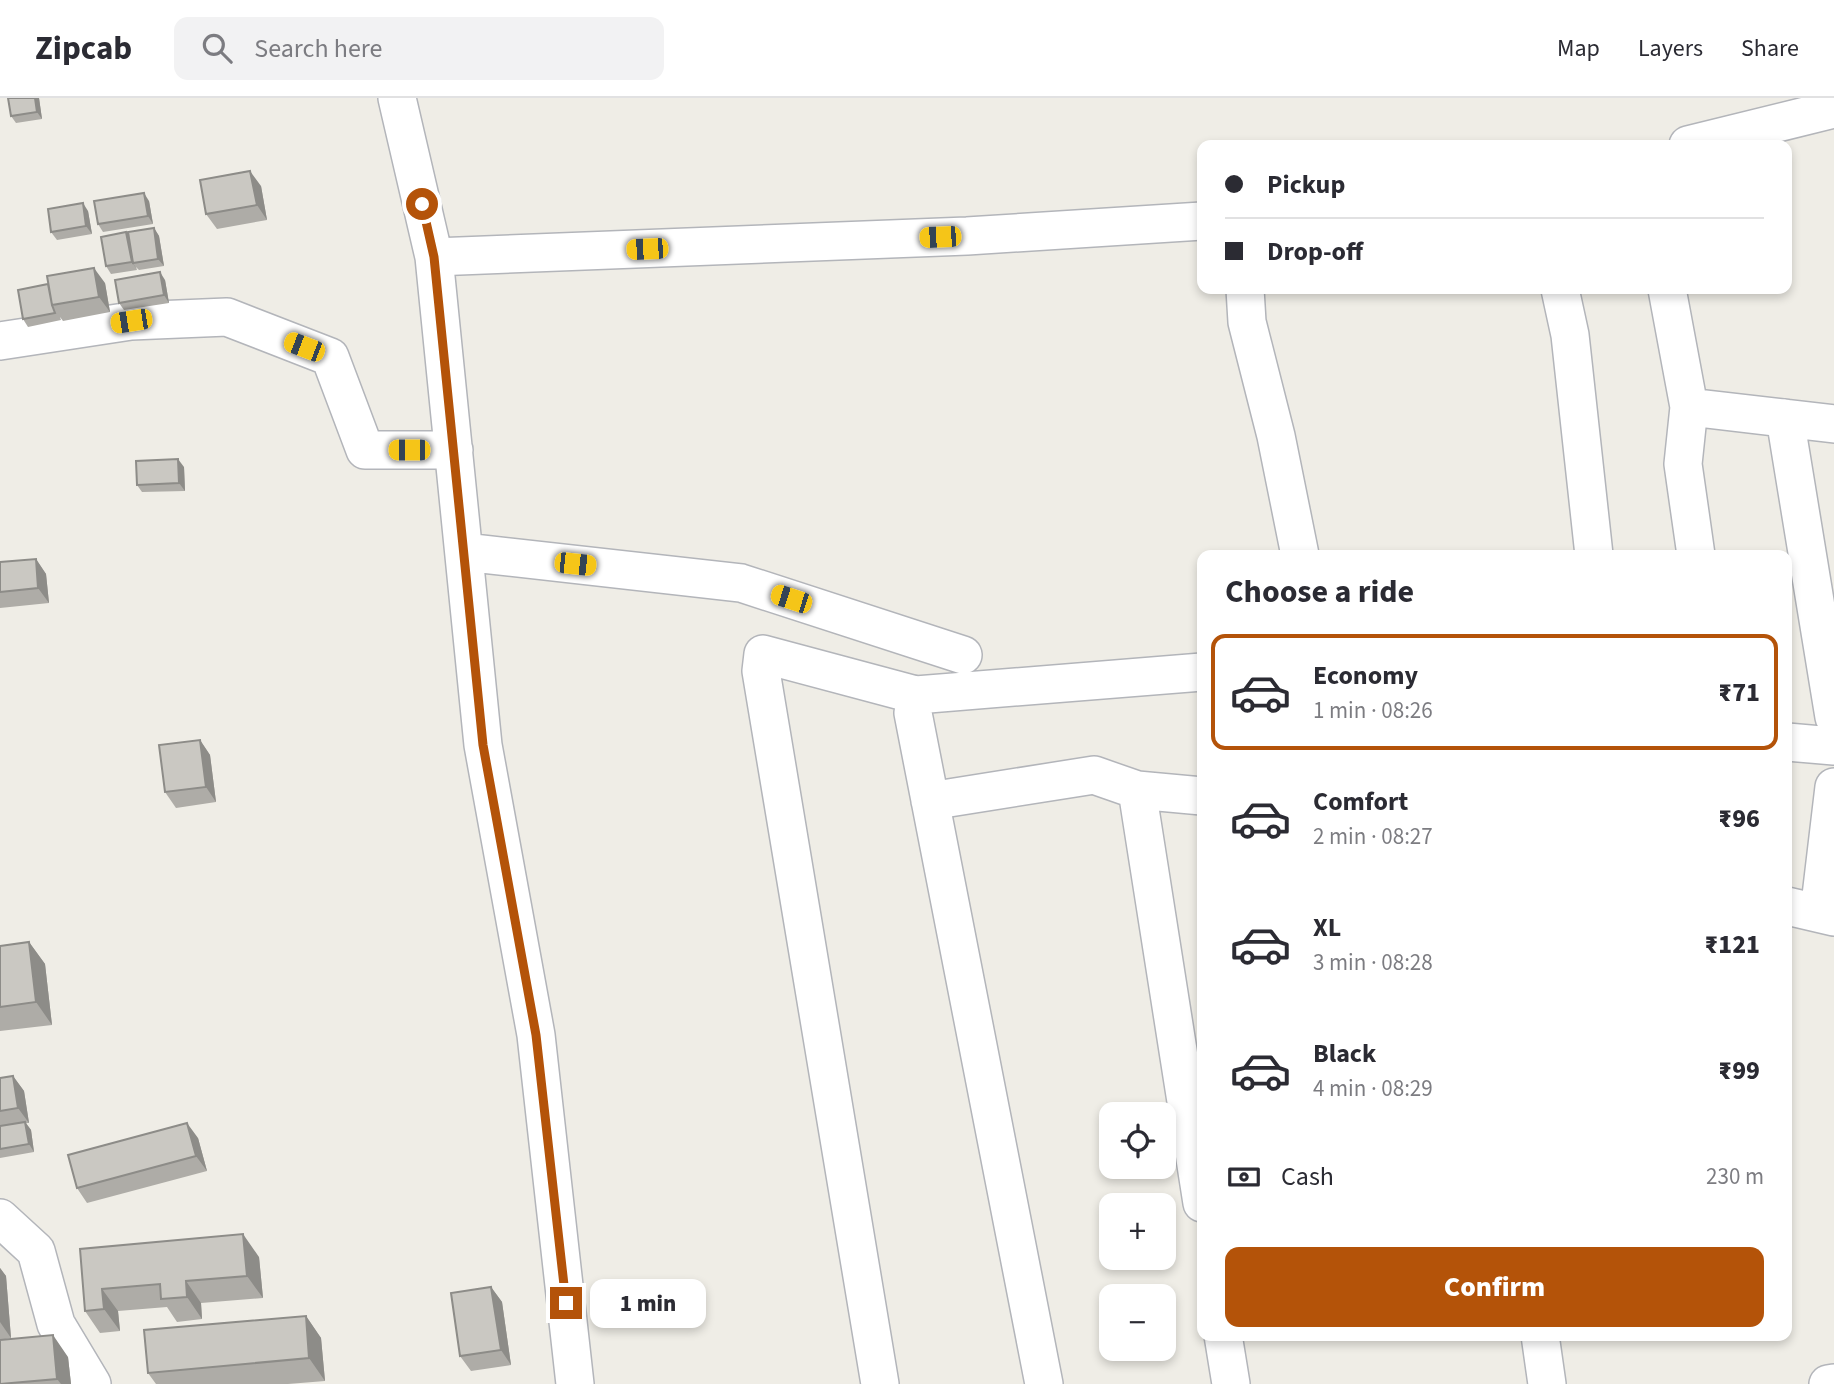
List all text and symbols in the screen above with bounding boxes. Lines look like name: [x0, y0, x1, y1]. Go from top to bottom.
search box: [174, 17, 664, 80]
text: Zipcab: [35, 25, 132, 72]
icon: search: [198, 29, 236, 67]
text: Search here: [254, 30, 382, 67]
text: Map: [1557, 31, 1600, 66]
text: Layers: [1638, 31, 1703, 66]
text: Share: [1741, 31, 1799, 66]
text: Pickup: [1267, 166, 1345, 203]
route start: [406, 188, 438, 220]
car: [919, 226, 962, 248]
text: Drop-off: [1267, 233, 1363, 270]
car: [626, 238, 669, 260]
car: [109, 307, 154, 335]
car: [281, 330, 328, 364]
car: [389, 440, 431, 461]
car: [554, 551, 597, 577]
text: Choose a ride: [1225, 569, 1414, 615]
car: [768, 583, 815, 615]
text: Economy: [1313, 657, 1418, 694]
icon: car: [1229, 661, 1292, 724]
text: ₹71: [1718, 674, 1760, 711]
text: 1 min · 08:26: [1313, 694, 1433, 727]
text: Comfort: [1313, 783, 1408, 820]
icon: car: [1229, 787, 1292, 850]
text: ₹96: [1718, 800, 1760, 837]
text: 2 min · 08:27: [1313, 820, 1433, 853]
text: XL: [1313, 909, 1341, 946]
icon: car: [1229, 913, 1292, 976]
text: ₹121: [1704, 926, 1760, 963]
text: 3 min · 08:28: [1313, 946, 1433, 979]
text: Black: [1313, 1035, 1376, 1072]
icon: car: [1229, 1039, 1292, 1102]
text: ₹99: [1718, 1052, 1760, 1089]
text: 4 min · 08:29: [1313, 1072, 1433, 1105]
map controls: [1099, 1102, 1176, 1361]
button: locate: [1099, 1102, 1176, 1179]
icon: cash: [1225, 1158, 1263, 1196]
text: Cash: [1281, 1158, 1334, 1195]
text: 230 m: [1706, 1160, 1764, 1193]
button: +: [1099, 1193, 1176, 1270]
button: Confirm: [1225, 1247, 1764, 1327]
callout: 1 min: [590, 1278, 706, 1328]
button: −: [1099, 1284, 1176, 1361]
route end: [550, 1287, 582, 1319]
text: 1 min: [620, 1287, 676, 1320]

